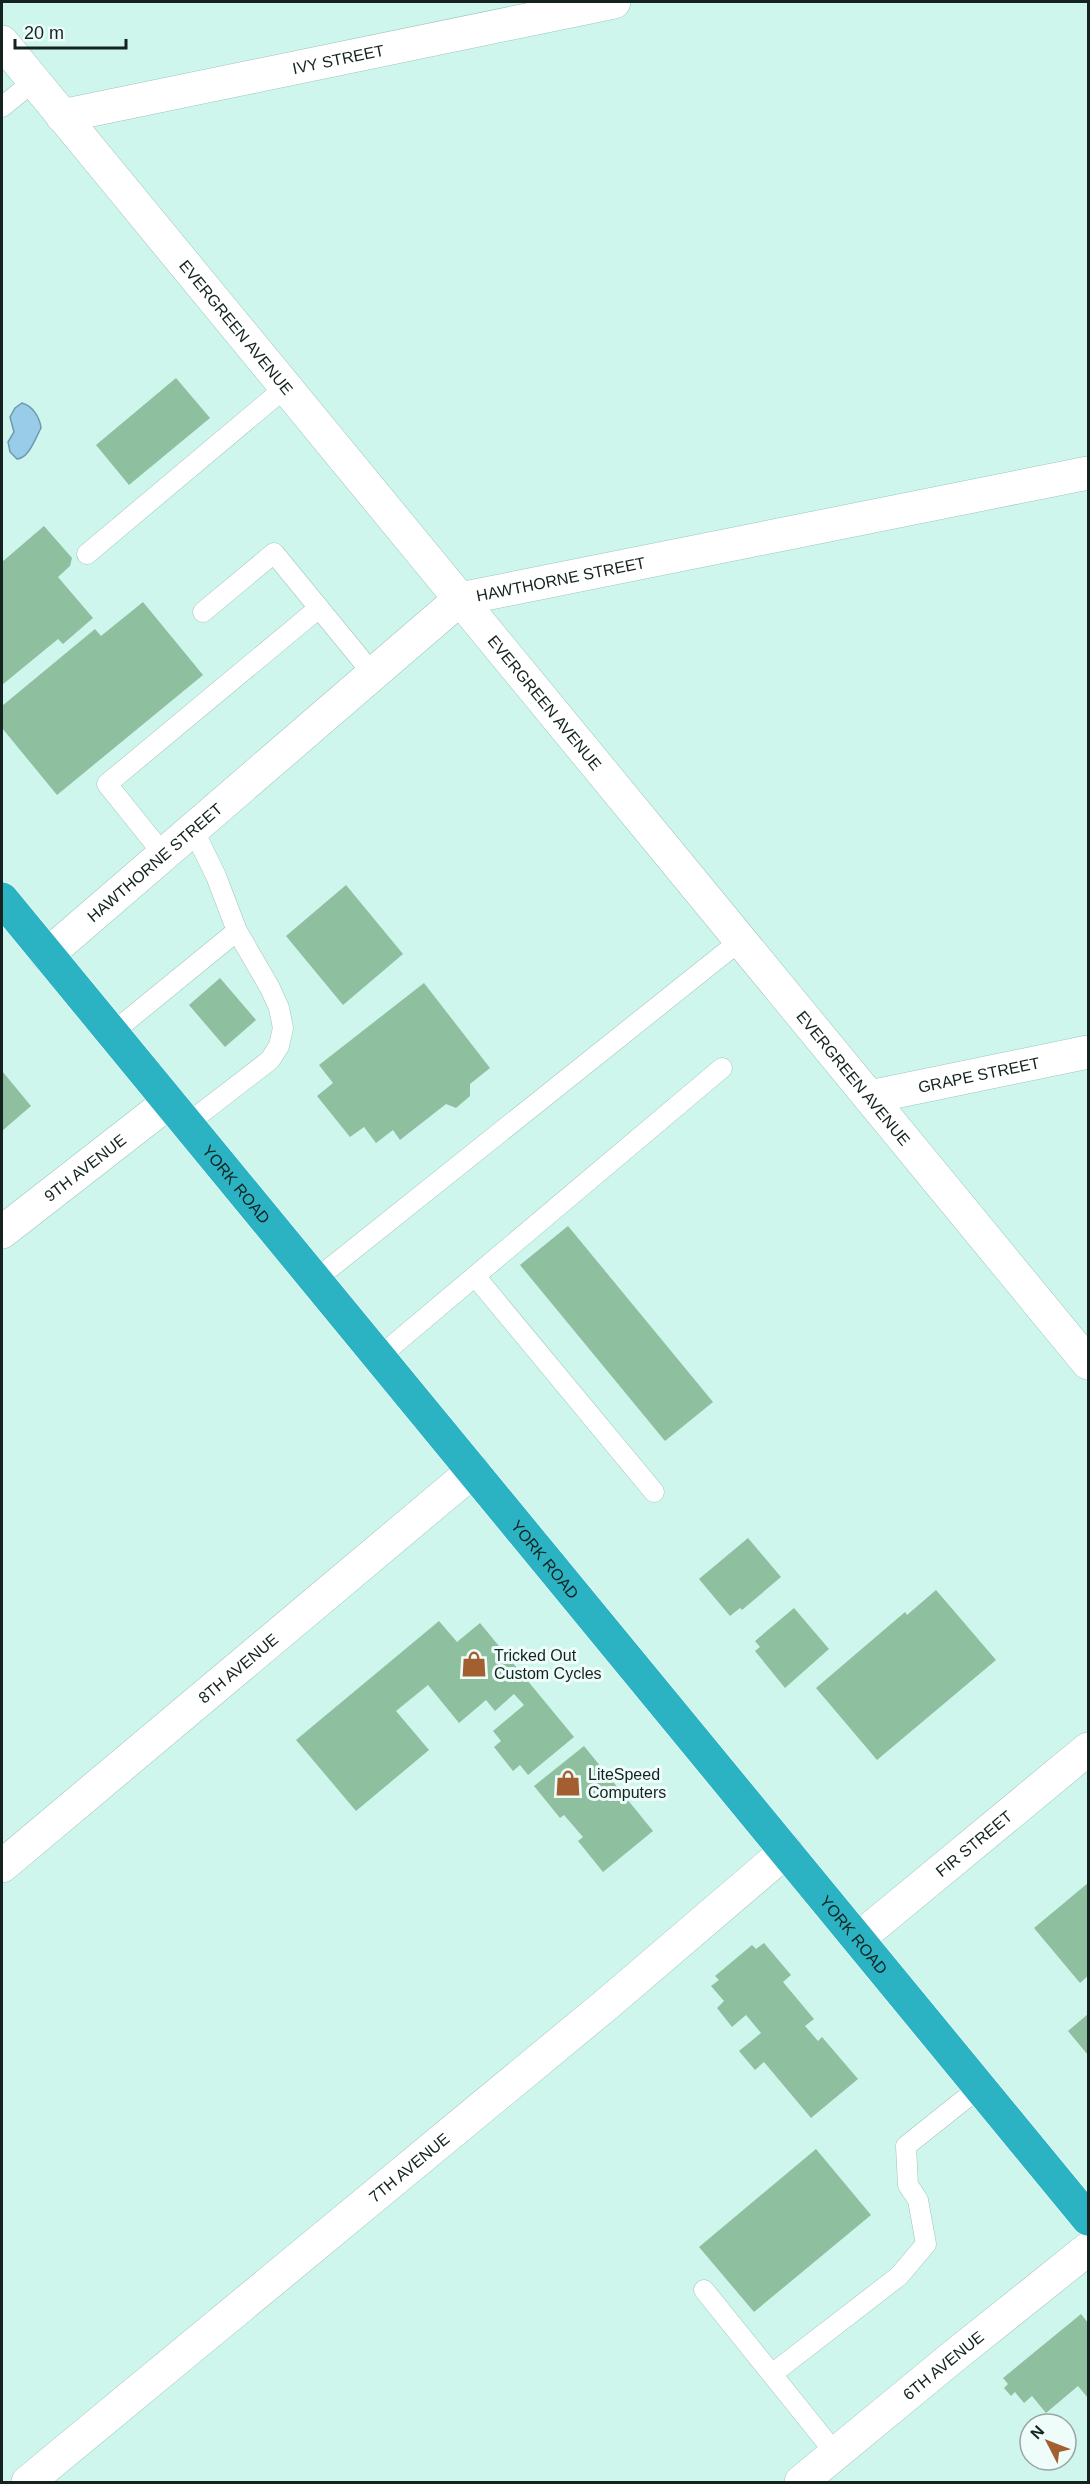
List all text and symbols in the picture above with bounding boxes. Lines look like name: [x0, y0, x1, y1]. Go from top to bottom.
scale bar: [15, 12, 126, 50]
text: 20 m: [24, 23, 64, 43]
street label: IVY STREET: [291, 42, 386, 77]
street label: EVERGREEN AVENUE: [176, 257, 296, 398]
street label: HAWTHORNE STREET: [475, 554, 647, 605]
street label: EVERGREEN AVENUE: [484, 632, 605, 773]
street label: HAWTHORNE STREET: [84, 800, 226, 925]
street label: EVERGREEN AVENUE: [793, 1008, 913, 1149]
street label: GRAPE STREET: [917, 1054, 1041, 1096]
street label: 9TH AVENUE: [41, 1131, 129, 1205]
street label: YORK ROAD: [199, 1142, 273, 1227]
street label: YORK ROAD: [508, 1517, 582, 1602]
street label: 8TH AVENUE: [195, 1630, 281, 1707]
place label: Tricked Out Custom Cycles: [494, 1647, 602, 1682]
shop icon: Tricked Out Custom Cycles: [459, 1649, 489, 1679]
place label: LiteSpeed Computers: [588, 1766, 666, 1801]
shop icon: LiteSpeed Computers: [553, 1768, 583, 1798]
street label: FIR STREET: [933, 1807, 1016, 1880]
street label: YORK ROAD: [817, 1892, 891, 1977]
street label: 7TH AVENUE: [366, 2130, 453, 2206]
street label: 6TH AVENUE: [900, 2328, 987, 2403]
north arrow: [1018, 2412, 1078, 2472]
text: N: [1027, 2422, 1047, 2442]

